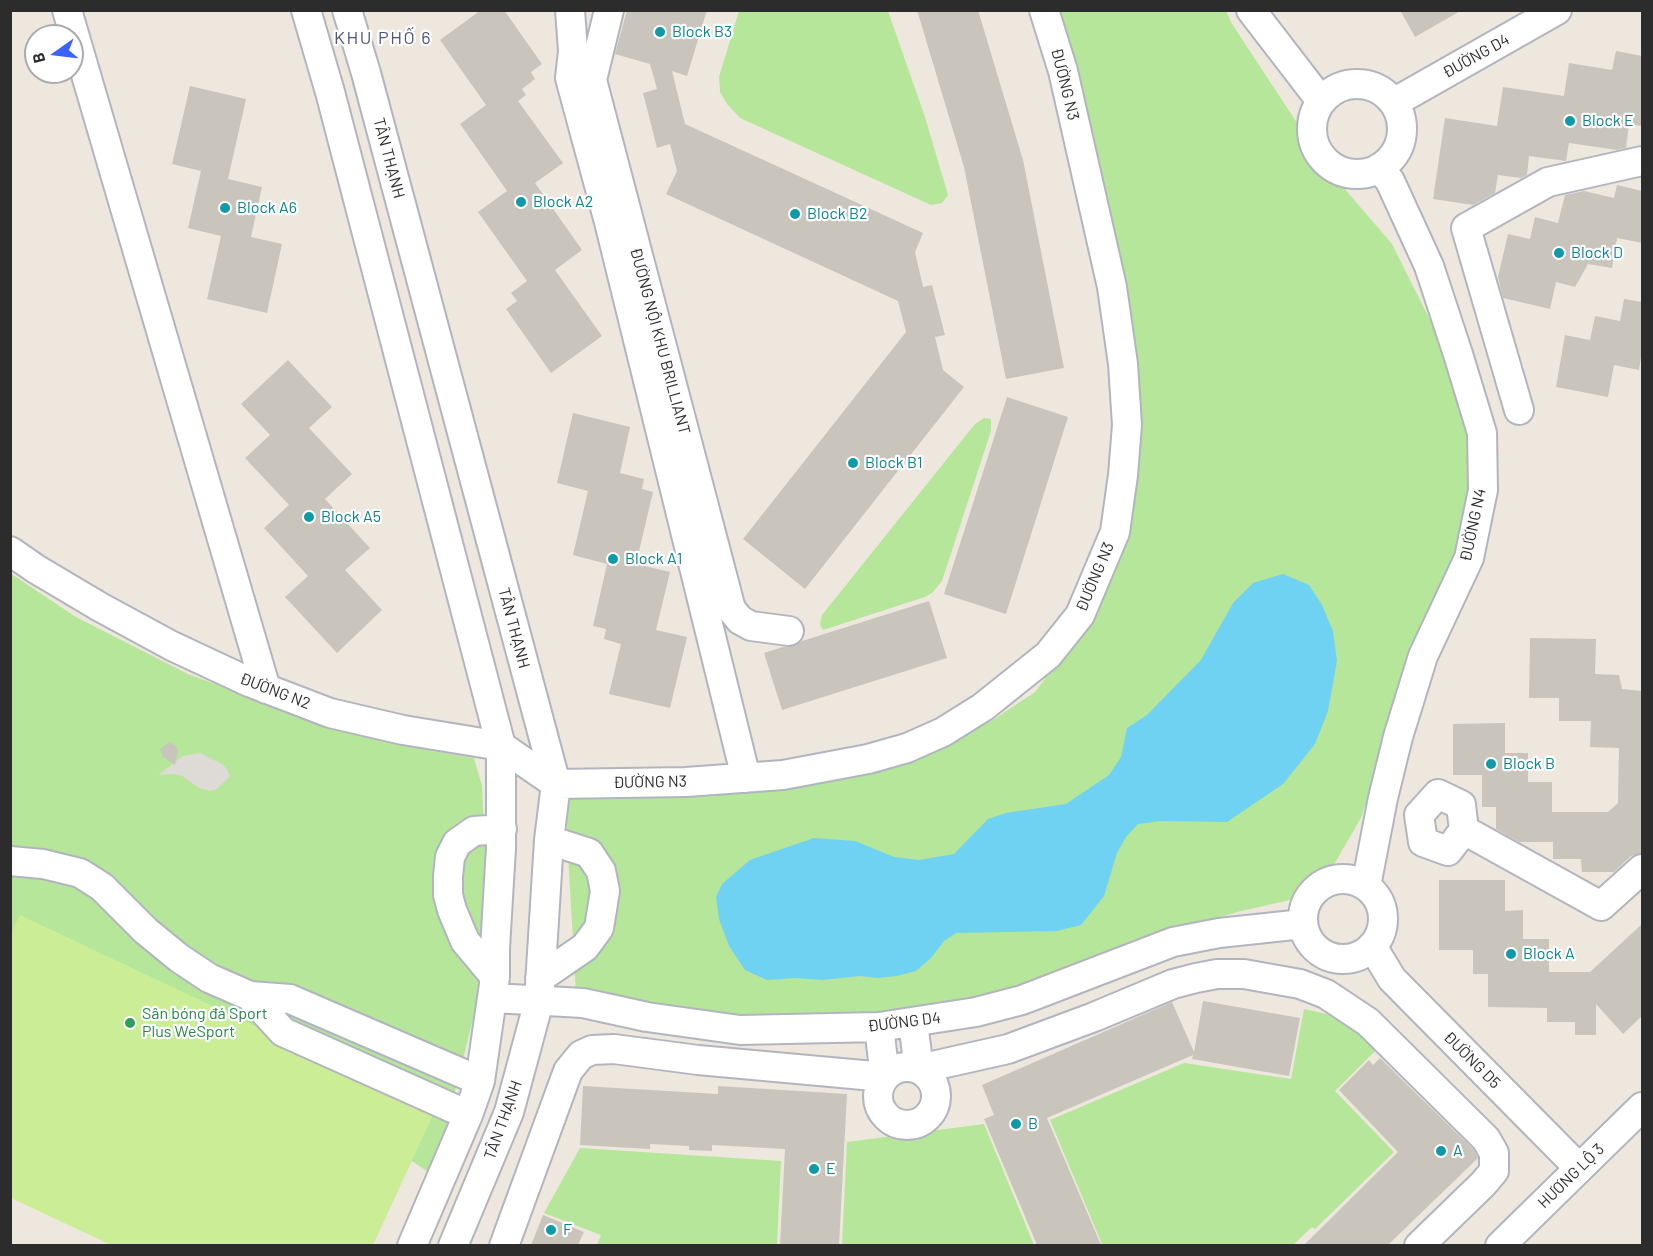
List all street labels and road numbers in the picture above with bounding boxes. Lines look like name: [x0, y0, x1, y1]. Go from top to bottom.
street label: ĐƯỜNG D4: [1439, 30, 1513, 82]
street label: ĐƯỜNG N3: [1047, 46, 1083, 122]
street label: TÂN THẠNH: [369, 116, 409, 200]
street label: ĐƯỜNG NỘI KHU BRILLIANT: [626, 245, 694, 437]
street label: ĐƯỜNG N4: [1456, 487, 1490, 563]
street label: ĐƯỜNG N3: [1072, 539, 1118, 615]
street label: TÂN THẠNH: [494, 586, 534, 670]
street label: ĐƯỜNG N2: [237, 669, 313, 713]
street label: ĐƯỜNG N3: [613, 772, 687, 792]
street label: ĐƯỜNG D4: [866, 1008, 942, 1036]
street label: ĐƯỜNG D5: [1439, 1027, 1505, 1093]
street label: TÂN THẠNH: [480, 1078, 526, 1162]
street label: HƯƠNG LỘ 3: [1534, 1140, 1608, 1212]

